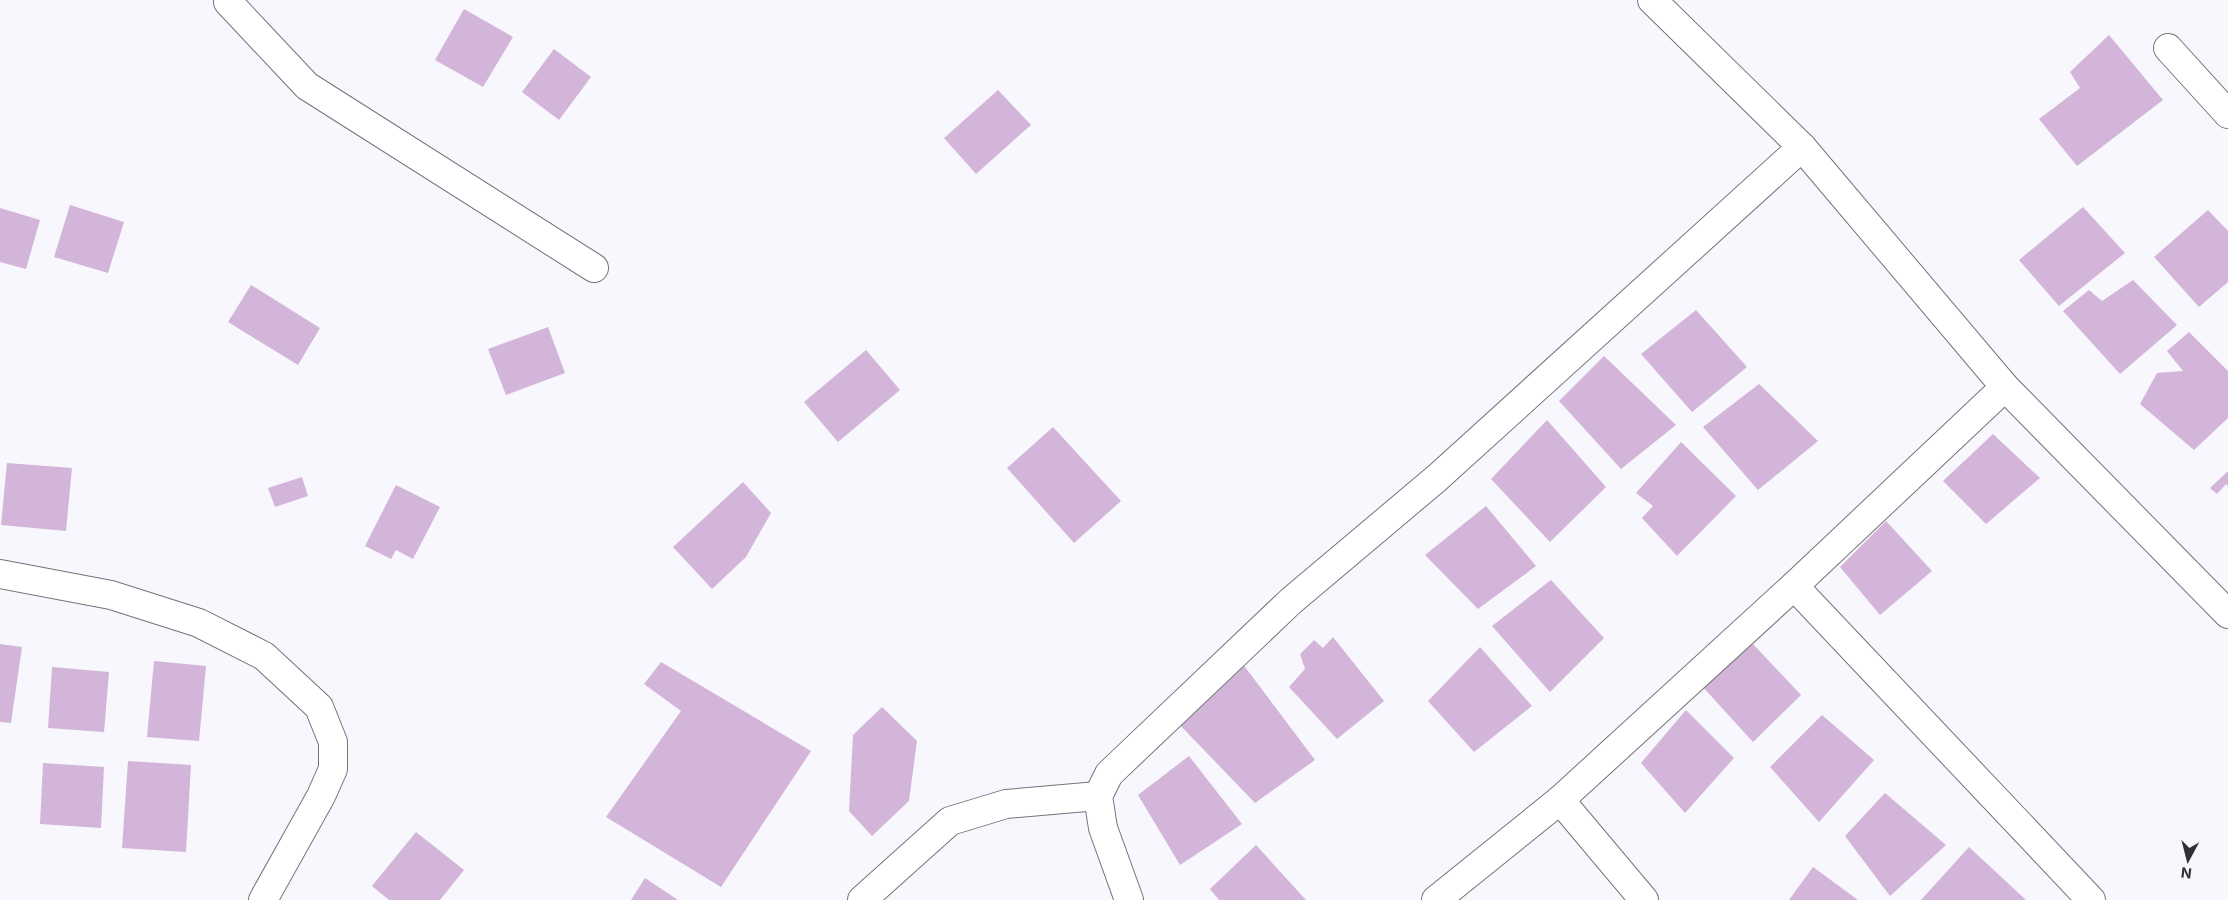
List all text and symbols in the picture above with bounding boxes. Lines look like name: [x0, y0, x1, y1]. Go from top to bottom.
north arrow: [2163, 835, 2213, 885]
text: N: [2180, 864, 2193, 882]

